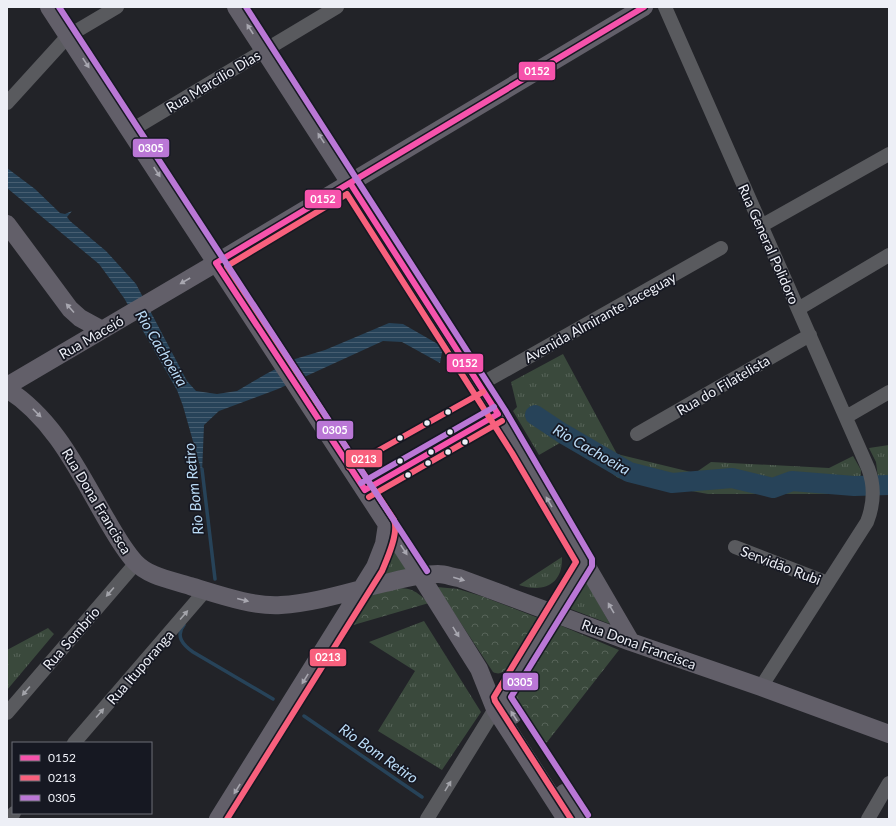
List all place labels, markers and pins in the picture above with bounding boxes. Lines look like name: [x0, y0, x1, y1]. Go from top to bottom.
unlabelled marker: [443, 407, 453, 417]
unlabelled marker: [422, 418, 432, 428]
unlabelled marker: [445, 427, 455, 437]
unlabelled marker: [395, 433, 405, 443]
unlabelled marker: [460, 437, 470, 447]
unlabelled marker: [426, 447, 436, 457]
unlabelled marker: [443, 447, 453, 457]
unlabelled marker: [395, 456, 405, 466]
unlabelled marker: [423, 458, 433, 468]
unlabelled marker: [403, 470, 413, 480]

